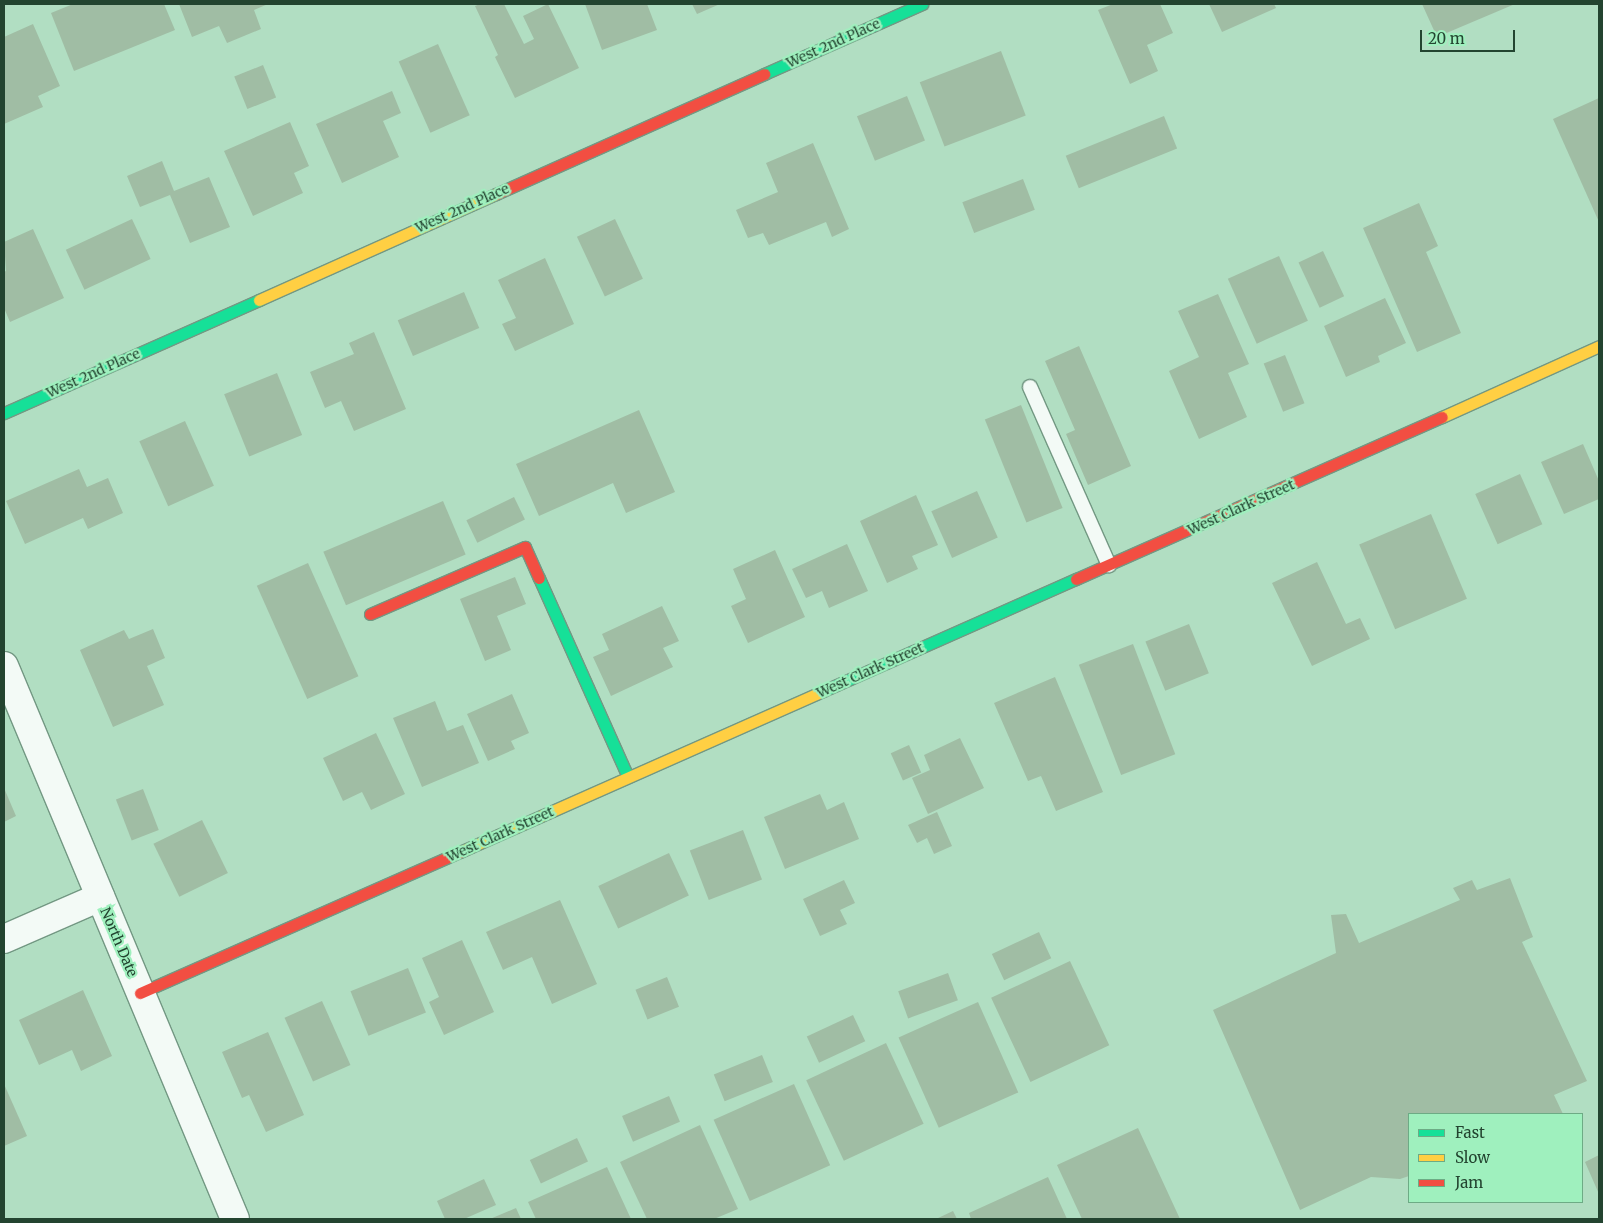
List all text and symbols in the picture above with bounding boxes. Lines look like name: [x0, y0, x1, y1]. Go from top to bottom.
street label: West 2nd Place: [784, 15, 882, 71]
scale bar: [1423, 20, 1518, 52]
text: 20 m: [1428, 29, 1465, 48]
street label: West 2nd Place: [413, 180, 511, 236]
street label: West 2nd Place: [44, 345, 142, 401]
street label: West Clark Street: [1185, 476, 1297, 538]
street label: West Clark Street: [814, 639, 926, 701]
street label: West Clark Street: [444, 803, 556, 865]
street label: North Date: [97, 905, 141, 979]
legend: [1408, 1113, 1583, 1203]
text: Fast: [1455, 1123, 1485, 1142]
text: Slow: [1455, 1148, 1490, 1167]
text: Jam: [1455, 1173, 1483, 1192]

